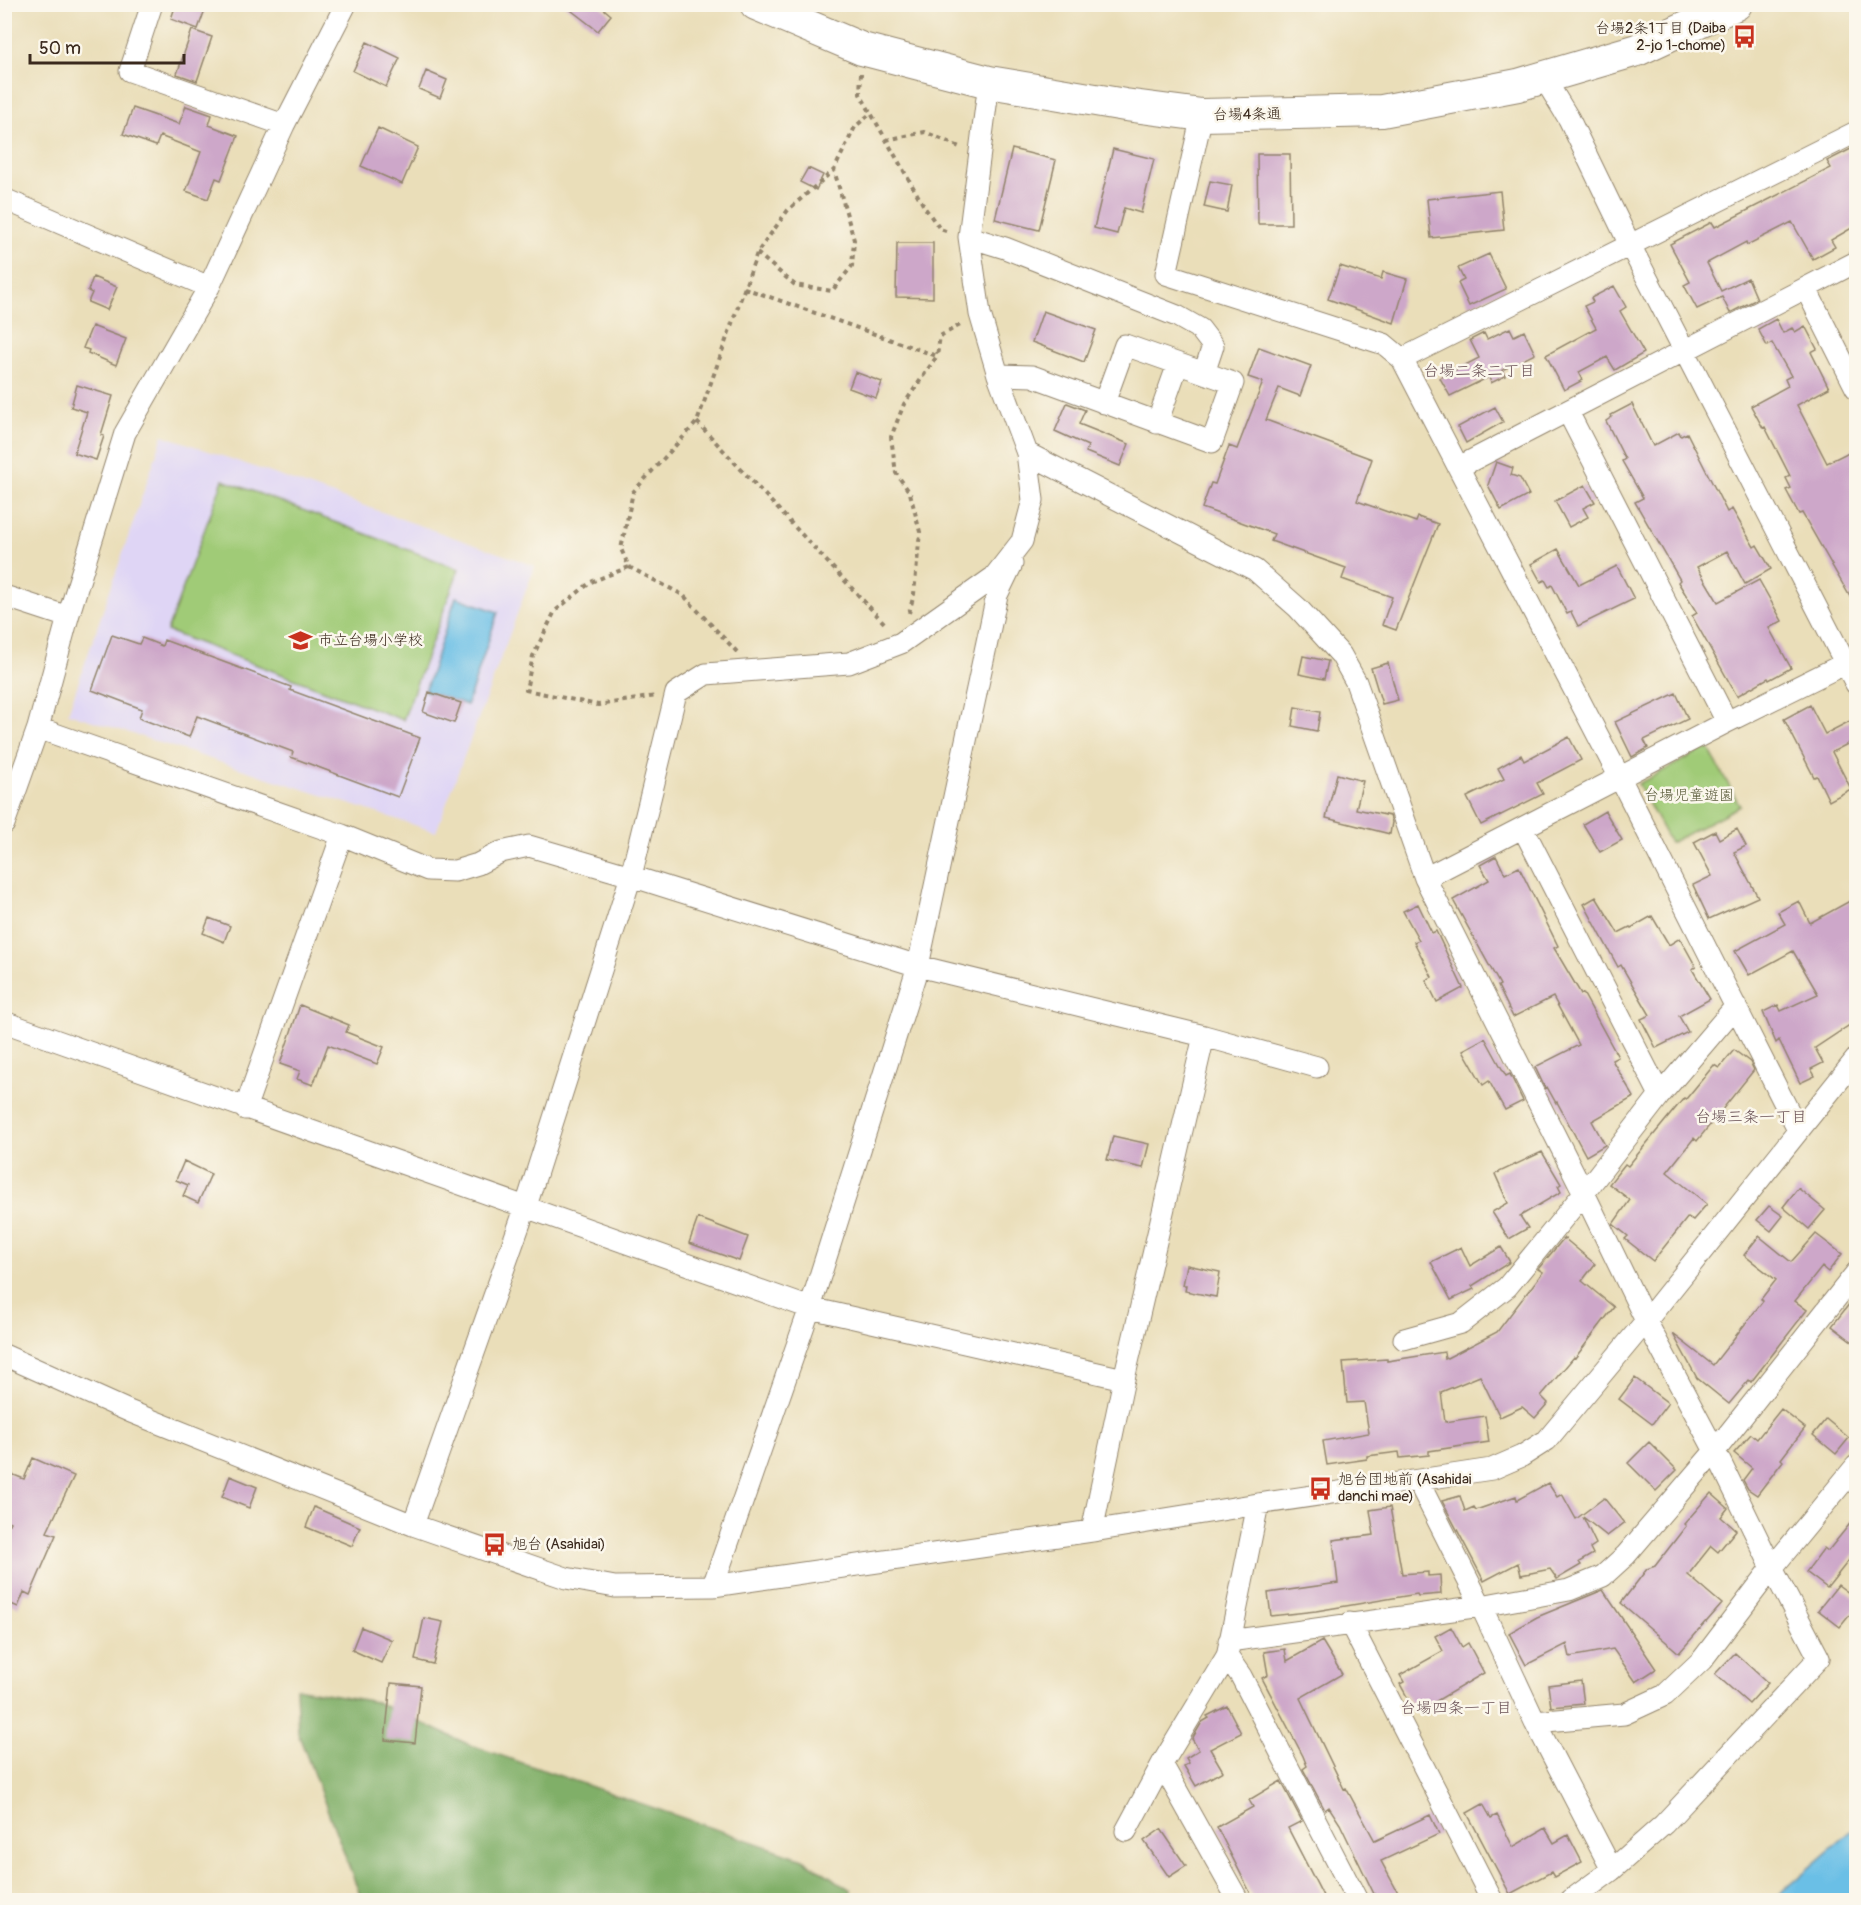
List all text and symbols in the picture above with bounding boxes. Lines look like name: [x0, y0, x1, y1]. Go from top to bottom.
place label: 台場2条1丁目 (Daiba 2-jo 1-chome): [1595, 19, 1726, 55]
bus stop icon: 台場2条1丁目 (Daiba 2-jo 1-chome): [1731, 24, 1757, 50]
scale bar: [30, 27, 184, 65]
text: 50 m: [39, 37, 81, 60]
street label: 台場4条通: [1212, 104, 1282, 125]
district label: 台場二条二丁目: [1423, 361, 1535, 381]
school or university icon: 市立台場小学校: [287, 627, 313, 653]
place label: 市立台場小学校: [318, 631, 423, 650]
park label: 台場児童遊園: [1644, 786, 1734, 805]
district label: 台場三条一丁目: [1695, 1107, 1807, 1127]
place label: 旭台団地前 (Asahidai danchi mae): [1338, 1470, 1472, 1506]
bus stop icon: 旭台団地前 (Asahidai danchi mae): [1307, 1475, 1333, 1501]
bus stop icon: 旭台 (Asahidai): [481, 1531, 507, 1557]
place label: 旭台 (Asahidai): [512, 1535, 606, 1554]
district label: 台場四条一丁目: [1400, 1698, 1512, 1718]

